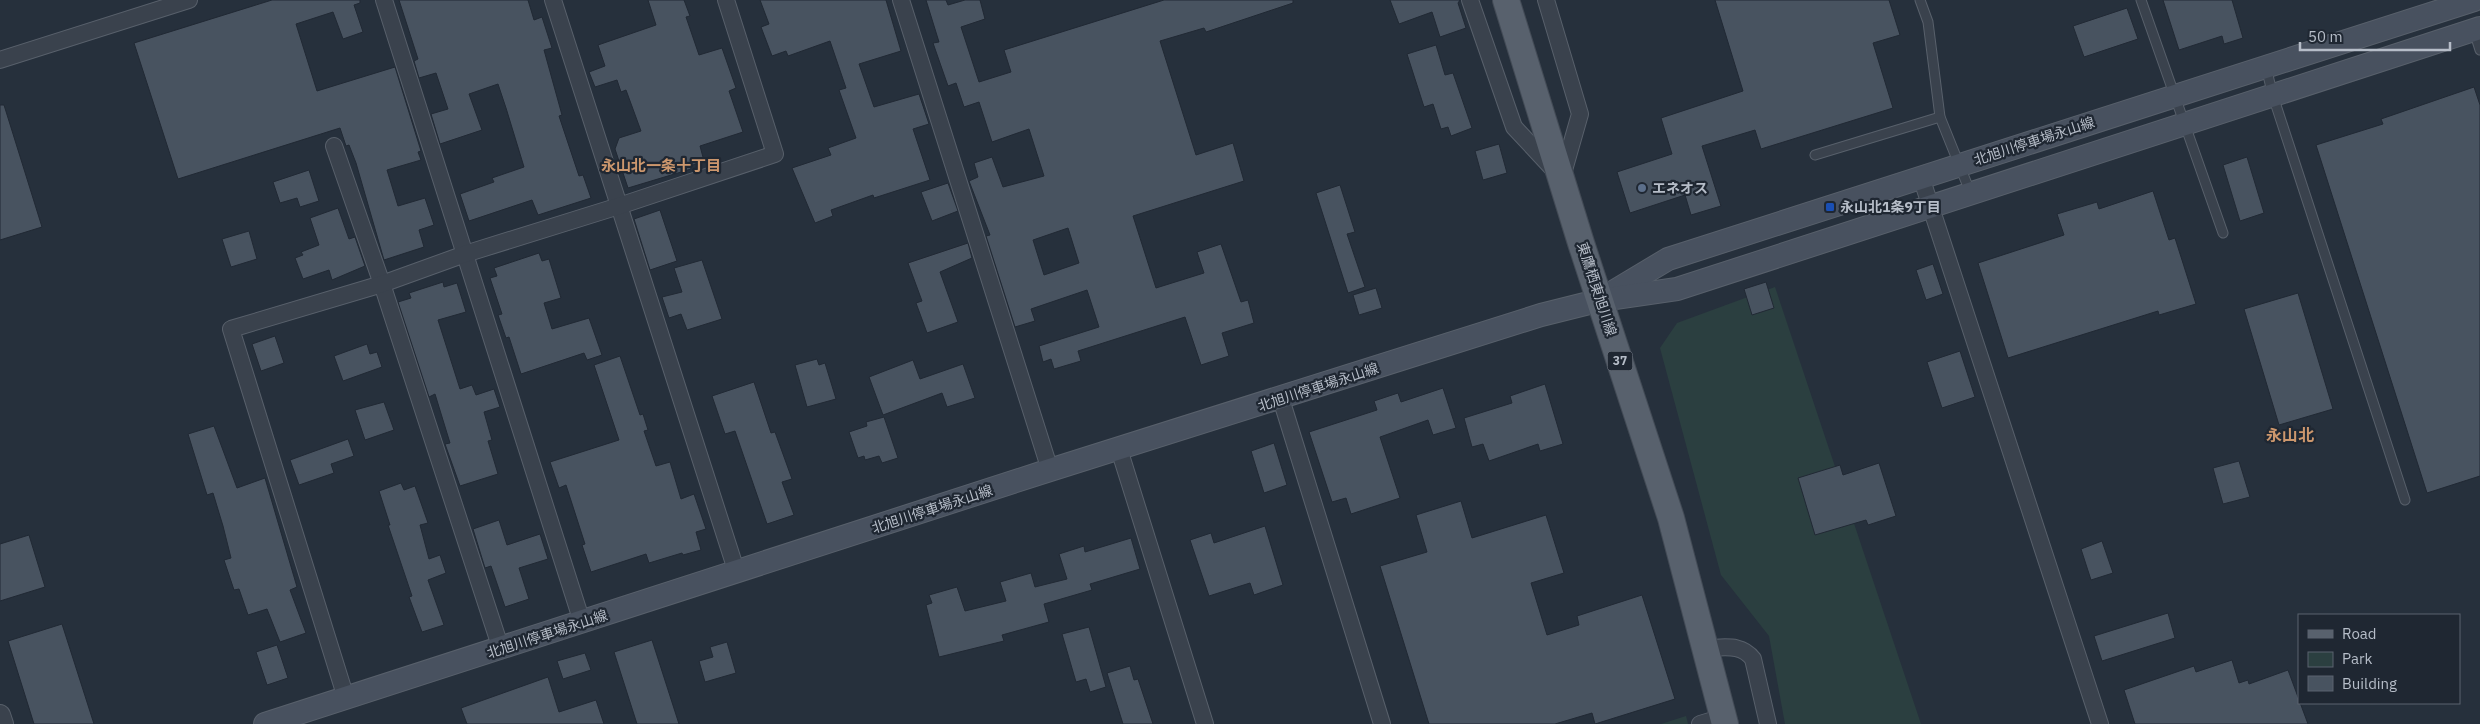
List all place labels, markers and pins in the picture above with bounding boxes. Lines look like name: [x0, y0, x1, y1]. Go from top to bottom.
place label: エネオス: [1652, 179, 1708, 197]
marker: エネオス: [1636, 182, 1648, 194]
place label: 永山北1条9丁目: [1840, 198, 1941, 216]
marker: 永山北1条9丁目: [1824, 201, 1836, 213]

